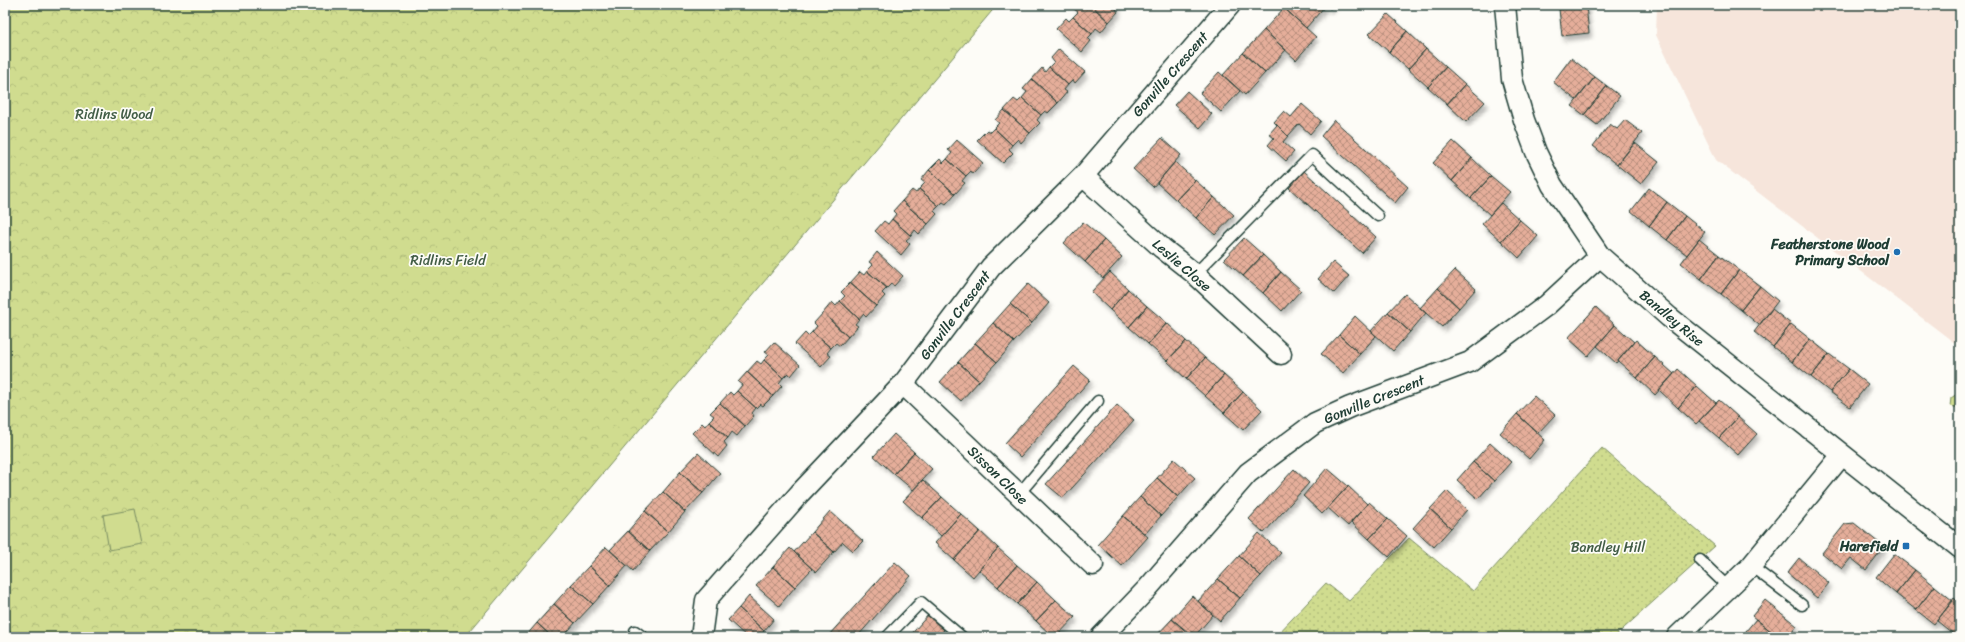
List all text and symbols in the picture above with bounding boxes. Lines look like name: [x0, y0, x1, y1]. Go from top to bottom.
street label: Gonville Crescent: [1126, 25, 1216, 123]
park label: Ridlins Wood: [75, 102, 154, 127]
street label: Leslie Close: [1146, 232, 1217, 298]
place label: Featherstone Wood Primary School: [1770, 232, 1891, 273]
marker: Featherstone Wood Primary School: [1892, 247, 1902, 257]
park label: Ridlins Field: [410, 248, 487, 273]
street label: Gonville Crescent: [913, 264, 998, 366]
street label: Bandley Rise: [1633, 283, 1710, 353]
street label: Gonville Crescent: [1320, 367, 1430, 431]
street label: Sisson Close: [961, 440, 1034, 511]
place label: Harefield: [1839, 534, 1900, 559]
park label: Bandley Hill: [1571, 535, 1646, 560]
marker: Harefield: [1901, 541, 1911, 551]

